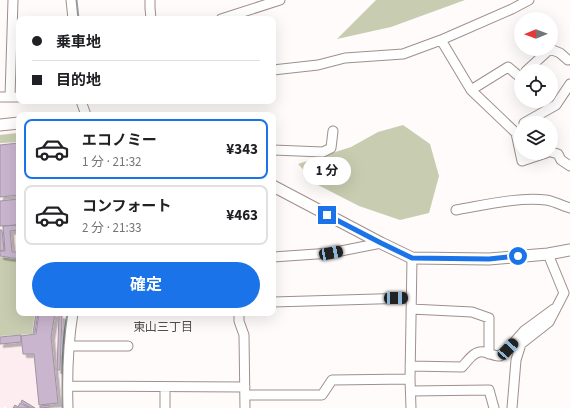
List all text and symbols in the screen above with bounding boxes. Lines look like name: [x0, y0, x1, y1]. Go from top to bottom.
north arrow: [514, 12, 558, 56]
map controls: [514, 12, 558, 160]
text: 乗車地: [56, 32, 101, 53]
button: locate: [514, 64, 558, 108]
text: 目的地: [56, 70, 101, 91]
button: layers: [514, 116, 558, 160]
text: エコノミー: [82, 130, 157, 151]
icon: car: [34, 131, 70, 167]
text: ¥343: [226, 139, 258, 160]
text: 1 分 · 21:32: [82, 153, 142, 171]
callout: 1 分: [303, 157, 351, 185]
text: 1 分: [316, 162, 338, 180]
text: コンフォート: [82, 196, 172, 217]
icon: car: [34, 197, 70, 233]
text: ¥463: [226, 205, 258, 226]
route end: [318, 206, 336, 224]
text: 2 分 · 21:33: [82, 219, 142, 237]
car: [318, 245, 344, 261]
route start: [509, 247, 527, 265]
button: 確定: [32, 262, 260, 308]
car: [384, 292, 408, 304]
district label: 東山三丁目: [133, 319, 193, 336]
car: [496, 336, 520, 362]

